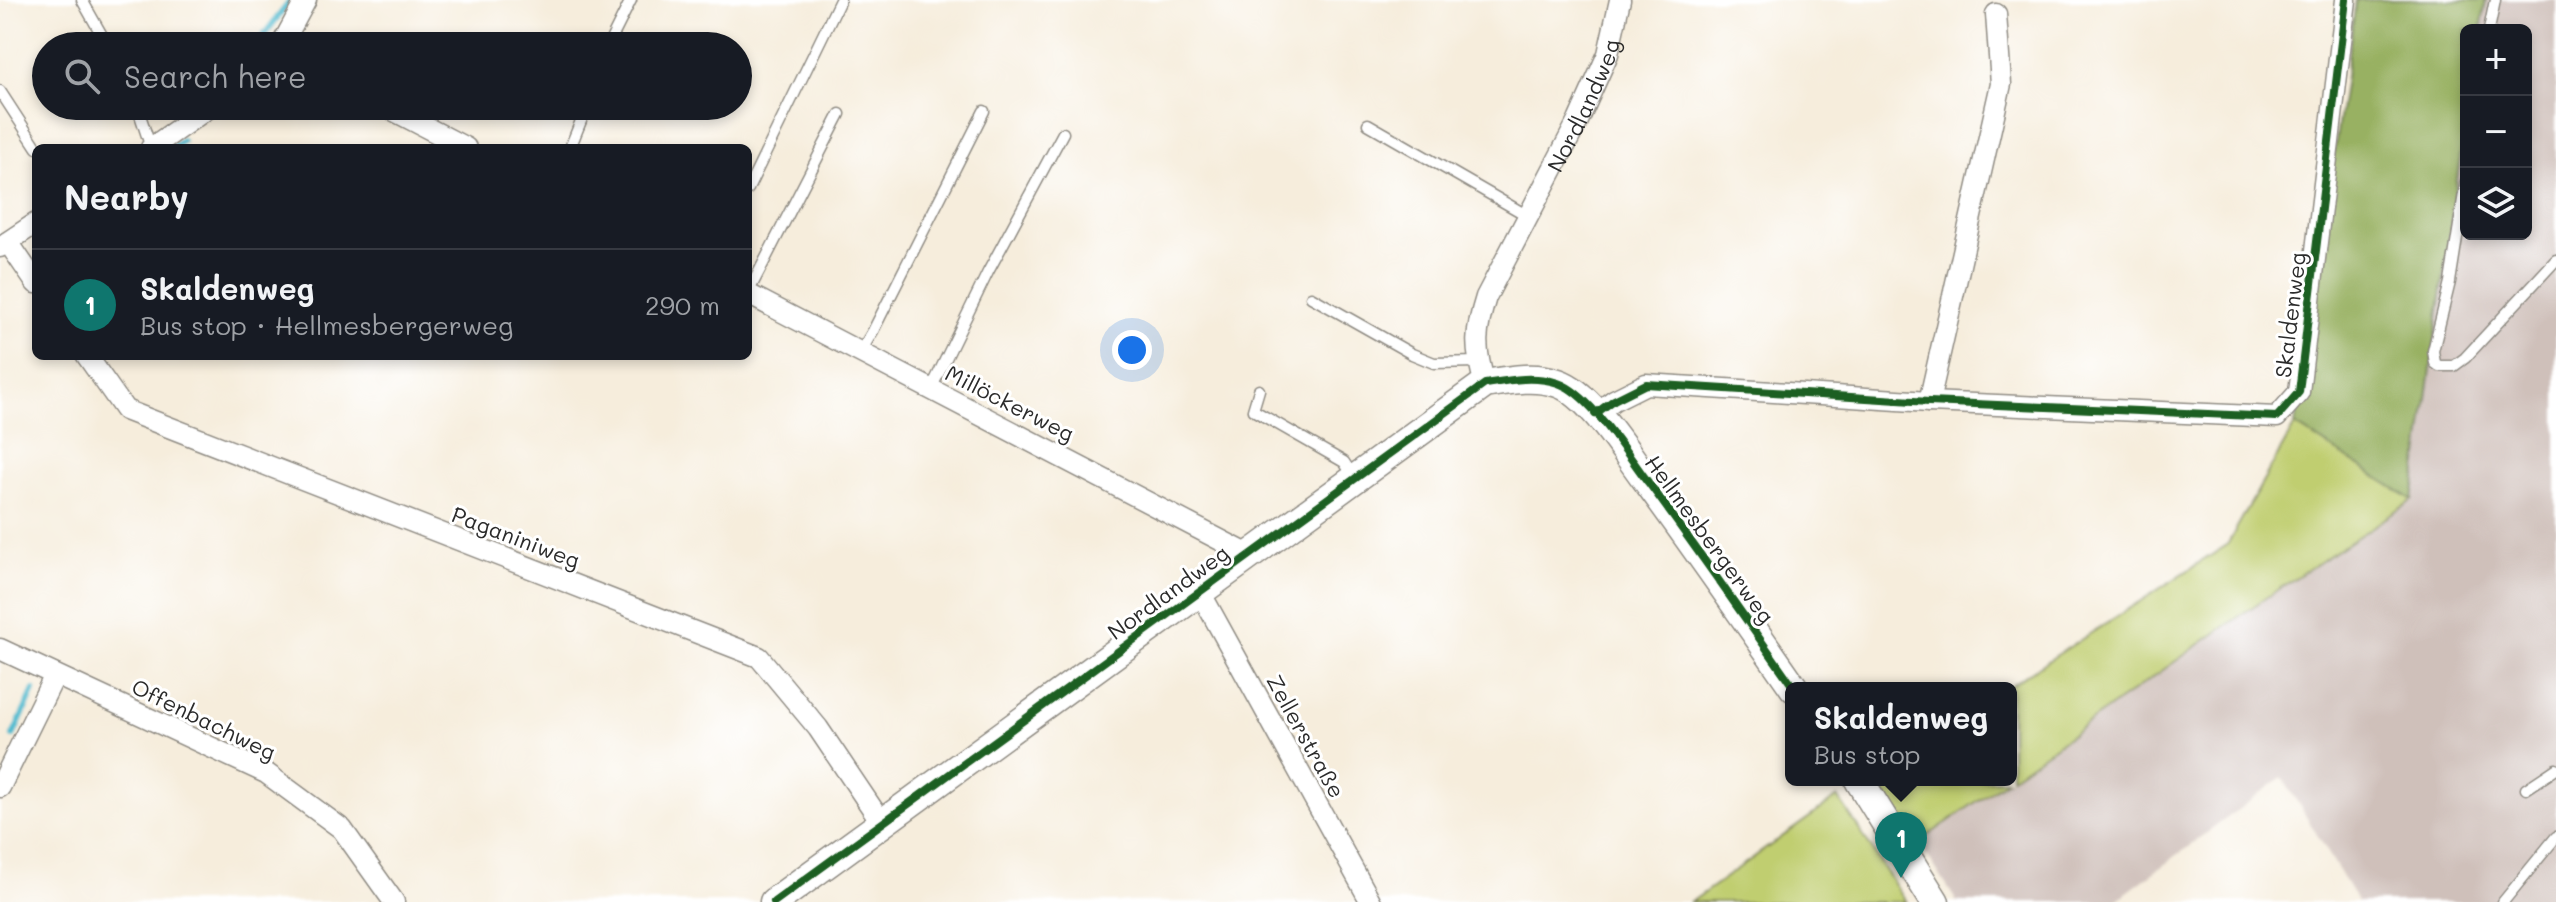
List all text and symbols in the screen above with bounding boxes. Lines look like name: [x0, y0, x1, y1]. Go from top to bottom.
map controls: [2460, 24, 2532, 240]
button: +: [2460, 24, 2532, 96]
search box: [32, 32, 752, 120]
street label: Nordlandweg: [1540, 37, 1625, 177]
icon: search: [60, 54, 104, 98]
text: Search here: [124, 56, 307, 96]
button: −: [2460, 96, 2532, 168]
button: layers: [2460, 168, 2532, 240]
text: Nearby: [64, 174, 189, 219]
street label: Skaldenweg: [2268, 250, 2312, 380]
text: Skaldenweg: [140, 268, 314, 308]
text: 1: [84, 288, 96, 322]
text: 290 m: [645, 288, 720, 322]
text: Bus stop · Hellmesbergerweg: [140, 308, 513, 342]
your location: [1112, 330, 1152, 370]
street label: Millöckerweg: [941, 358, 1079, 448]
street label: Hellmesbergerweg: [1639, 449, 1781, 629]
street label: Paganiniweg: [448, 499, 584, 575]
street label: Nordlandweg: [1102, 538, 1234, 646]
street label: Zellerstraße: [1260, 669, 1352, 803]
street label: Offenbachweg: [127, 672, 281, 766]
popup: [1785, 682, 2017, 786]
text: Skaldenweg: [1814, 697, 1988, 737]
text: Bus stop: [1814, 737, 1921, 771]
pin: 1: [1875, 812, 1927, 878]

